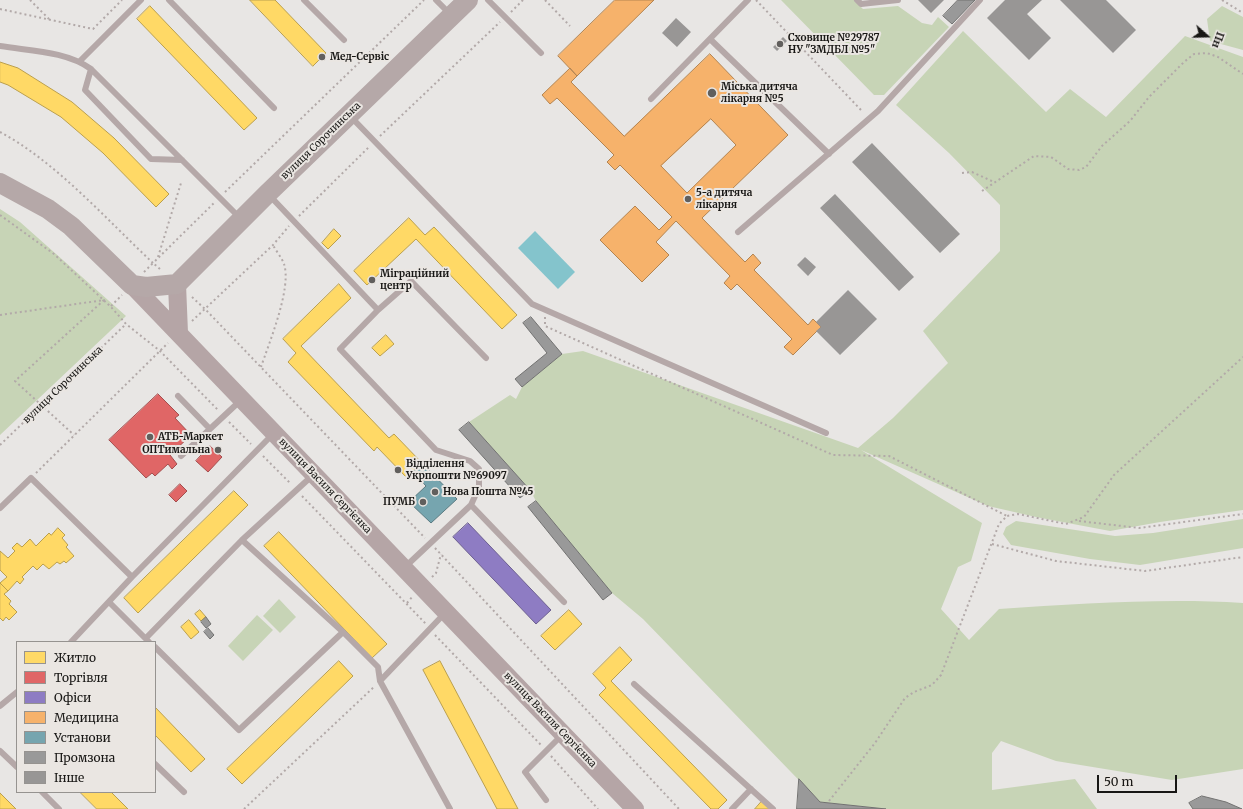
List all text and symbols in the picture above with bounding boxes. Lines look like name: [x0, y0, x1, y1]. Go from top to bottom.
north arrow: [1187, 16, 1227, 56]
text: Пн: [1209, 30, 1228, 50]
place label: Сховище №29787 НУ "ЗМДБЛ №5": [788, 32, 880, 56]
marker: Сховище №29787 НУ "ЗМДБЛ №5": [775, 39, 785, 49]
place label: Мед-Сервіс: [330, 51, 389, 63]
marker: Мед-Сервіс: [317, 52, 327, 62]
place label: Міська дитяча лікарня №5: [721, 81, 798, 104]
marker: Міська дитяча лікарня №5: [706, 87, 718, 99]
street label: вулиця Сорочинська: [279, 100, 363, 182]
place label: 5-а дитяча лікарня: [696, 187, 752, 210]
marker: 5-а дитяча лікарня: [683, 194, 693, 204]
place label: Міграційний центр: [380, 268, 449, 292]
marker: Міграційний центр: [367, 275, 377, 285]
street label: вулиця Сорочинська: [21, 344, 105, 426]
place label: АТБ-Маркет: [158, 431, 223, 443]
marker: АТБ-Маркет: [145, 432, 155, 442]
street label: вулиця Василя Сергієнка: [276, 436, 374, 536]
place label: ОПТимальна: [142, 444, 210, 456]
marker: ОПТимальна: [213, 445, 223, 455]
place label: Відділення Укрпошти №69097: [406, 458, 507, 482]
marker: Відділення Укрпошти №69097: [393, 465, 403, 475]
place label: Нова Пошта №45: [443, 486, 533, 498]
marker: Нова Пошта №45: [430, 487, 440, 497]
place label: ПУМБ: [383, 496, 415, 508]
marker: ПУМБ: [418, 497, 428, 507]
legend: [16, 641, 156, 793]
text: Житло: [54, 650, 96, 665]
text: Торгівля: [54, 670, 108, 685]
street label: вулиця Василя Сергієнка: [501, 670, 599, 770]
text: Офіси: [54, 690, 91, 705]
text: Медицина: [54, 710, 119, 725]
text: Установи: [54, 730, 111, 745]
text: Промзона: [54, 750, 115, 765]
scale bar: [1099, 767, 1179, 793]
text: Інше: [54, 770, 84, 785]
text: 50 m: [1104, 774, 1133, 789]

